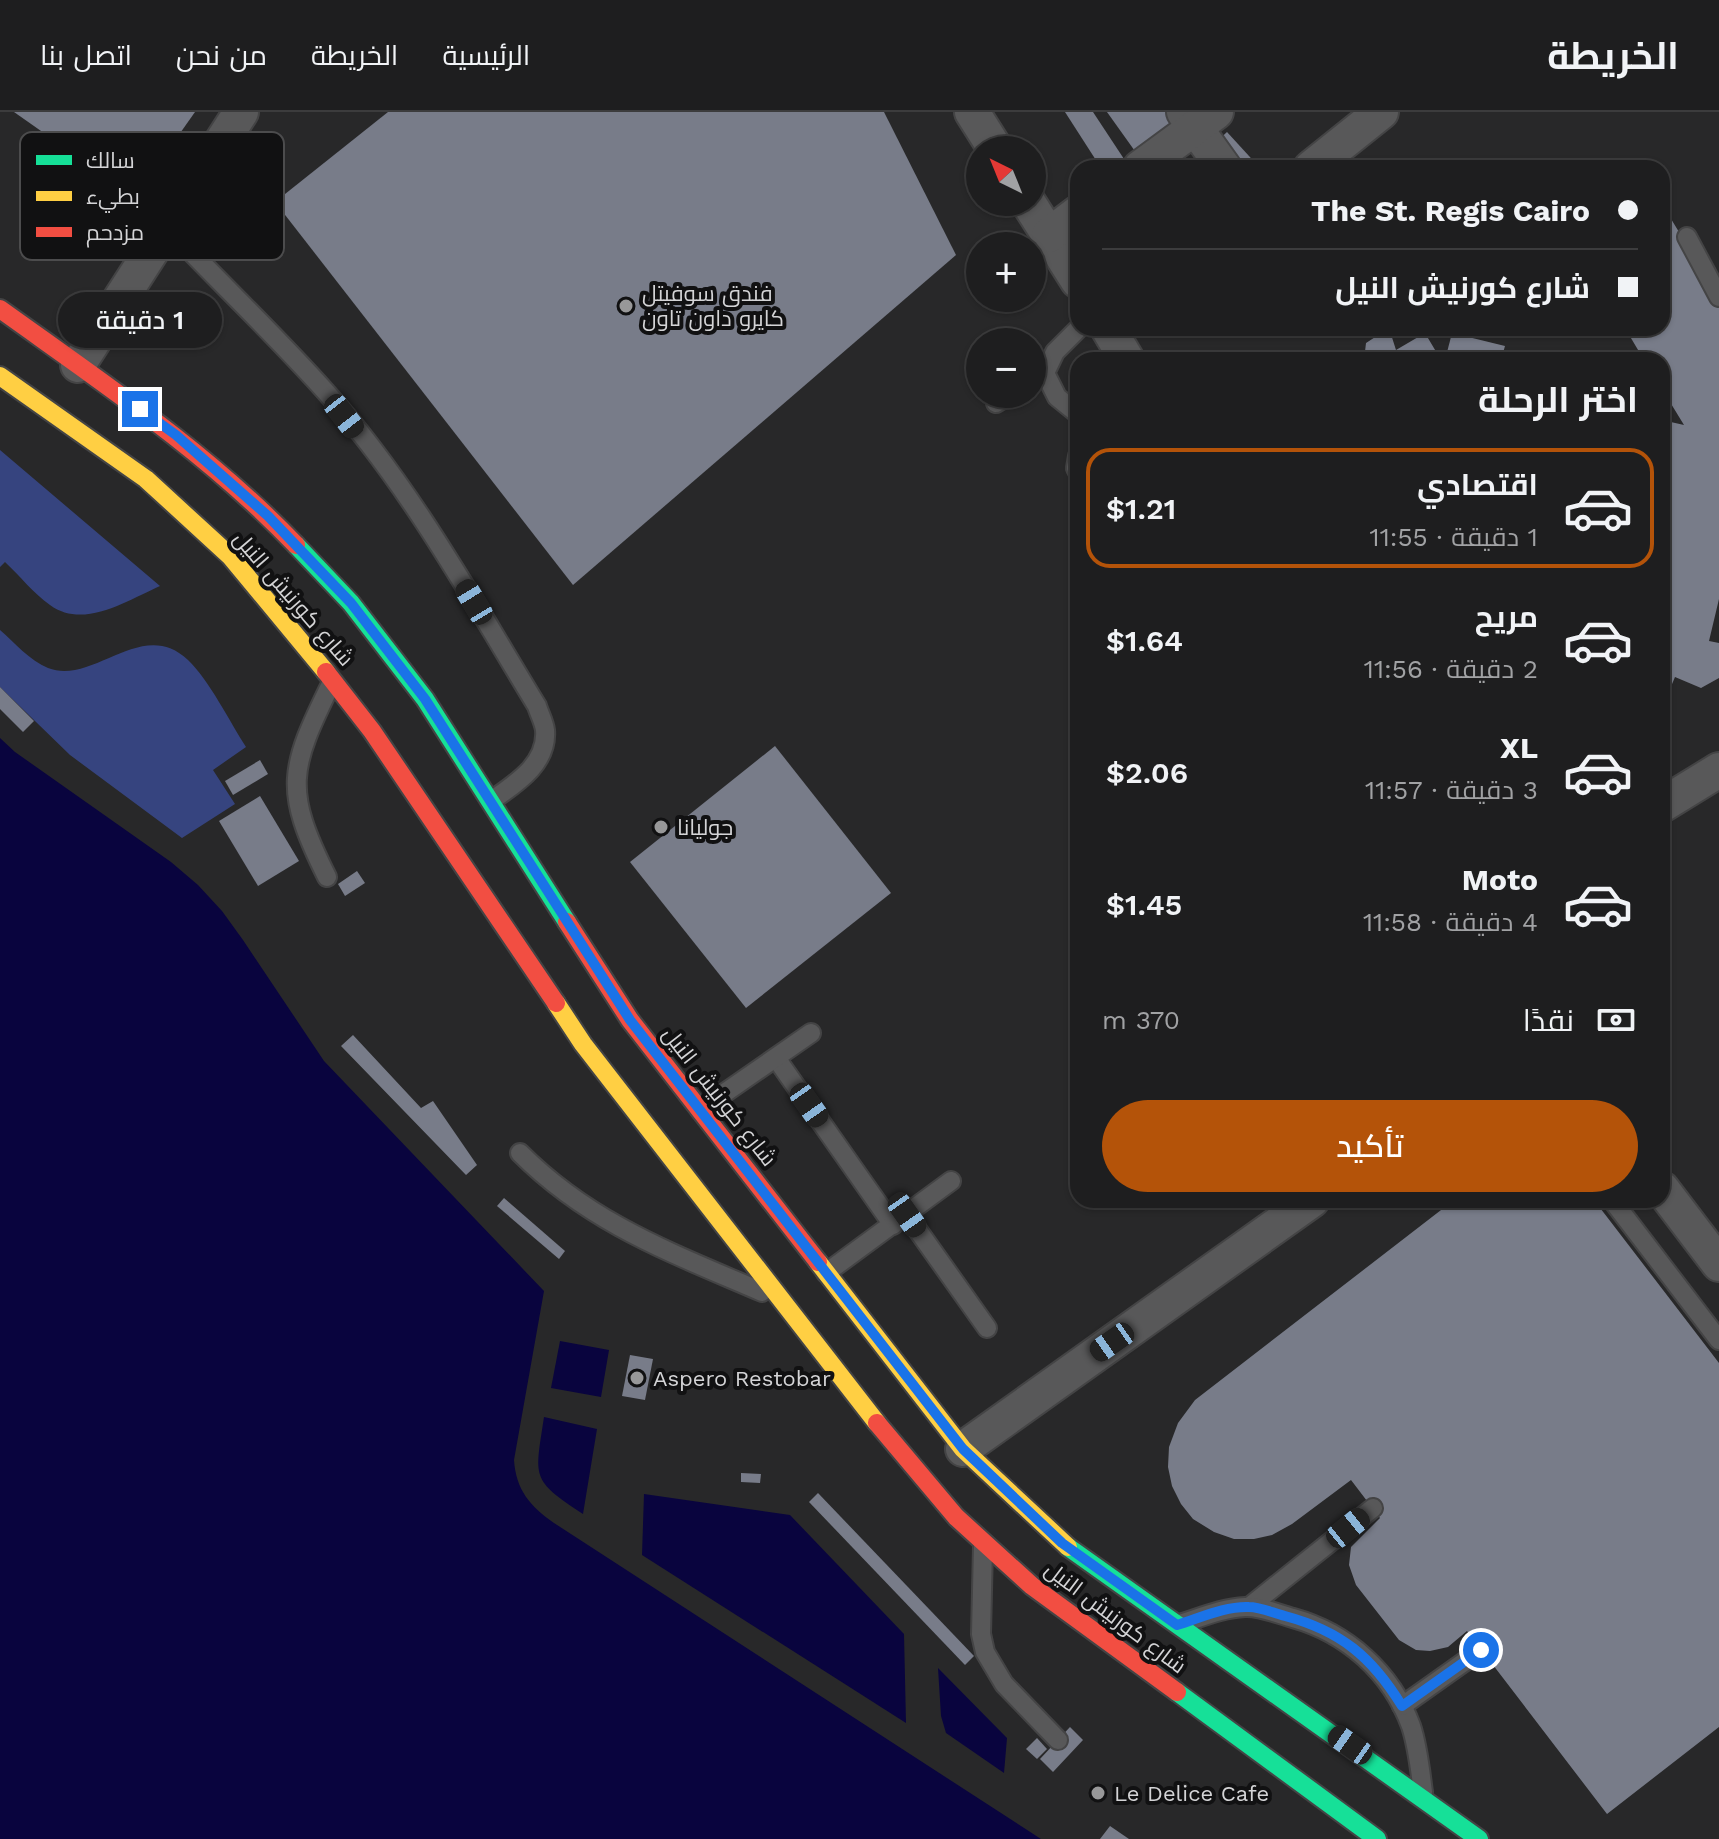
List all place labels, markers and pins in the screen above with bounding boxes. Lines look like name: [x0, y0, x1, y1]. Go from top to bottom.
place label: فندق سوفيتل كايرو داون تاون: [642, 281, 784, 331]
marker: فندق سوفيتل كايرو داون تاون: [617, 297, 635, 315]
place label: جوليانا: [677, 815, 733, 840]
marker: جوليانا: [652, 818, 670, 836]
place label: Aspero Restobar: [653, 1366, 831, 1391]
marker: Aspero Restobar: [628, 1369, 646, 1387]
place label: Le Delice Cafe: [1114, 1781, 1269, 1806]
marker: Le Delice Cafe: [1089, 1784, 1107, 1802]

